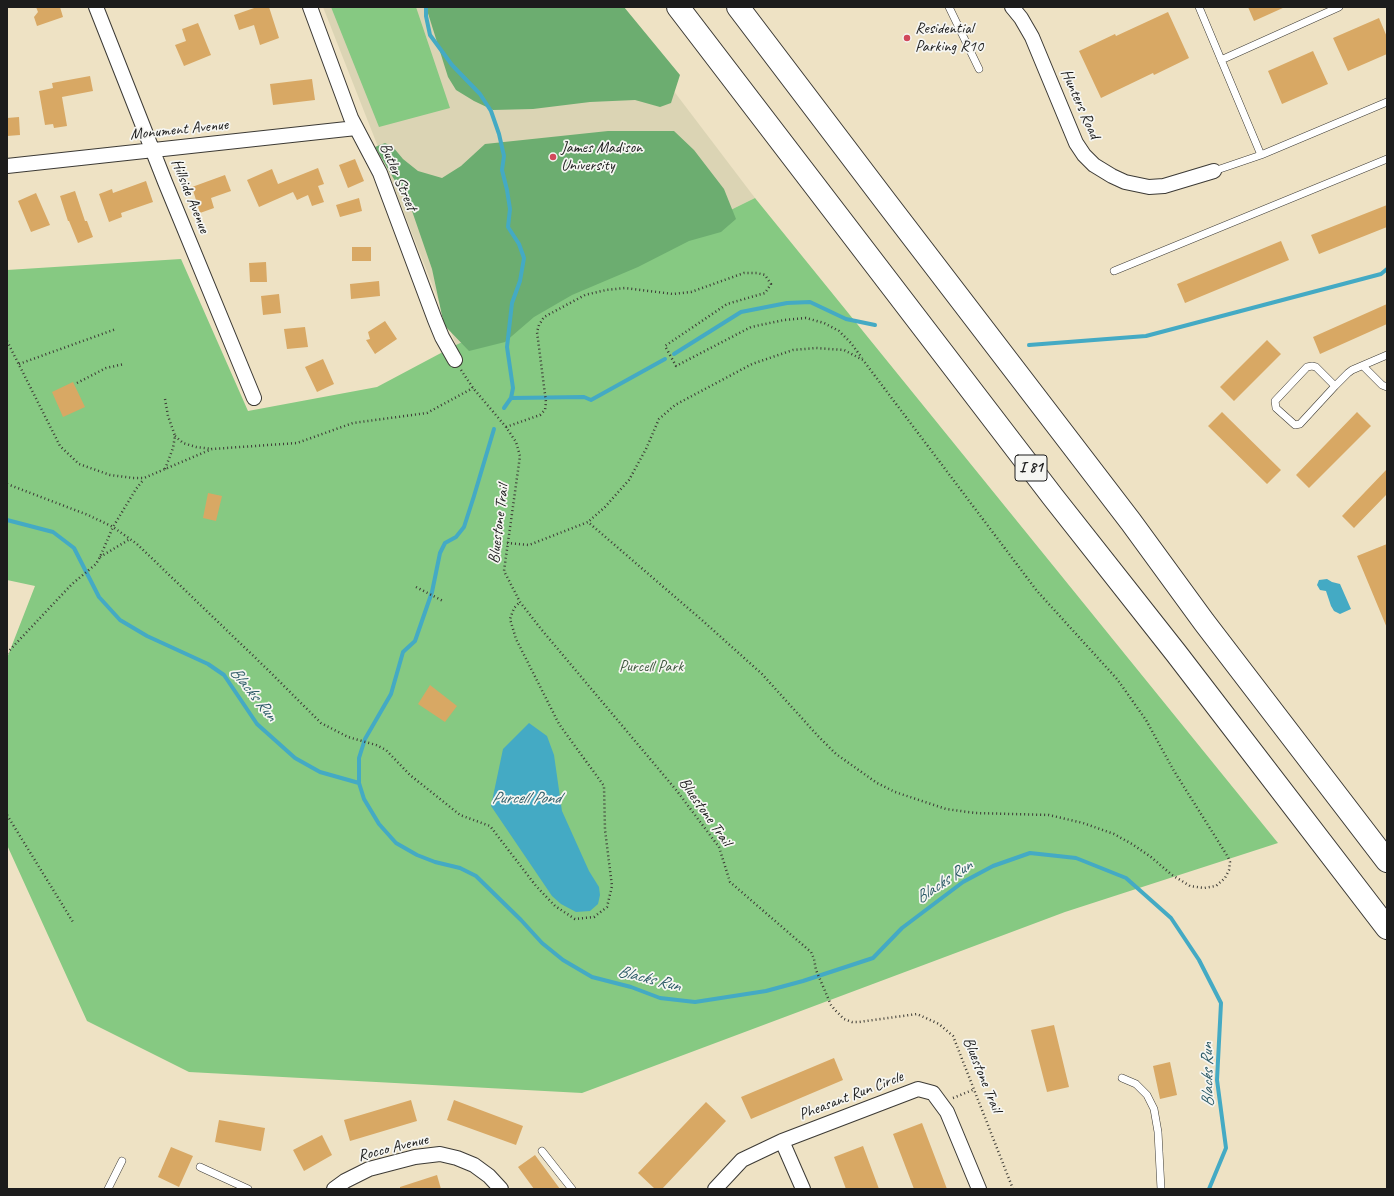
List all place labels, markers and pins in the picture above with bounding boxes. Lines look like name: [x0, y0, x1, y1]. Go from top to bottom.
place label: Residential Parking R10: [915, 19, 983, 57]
marker: Residential Parking R10: [902, 33, 912, 43]
place label: James Madison University: [561, 138, 642, 176]
marker: James Madison University: [548, 152, 558, 162]

